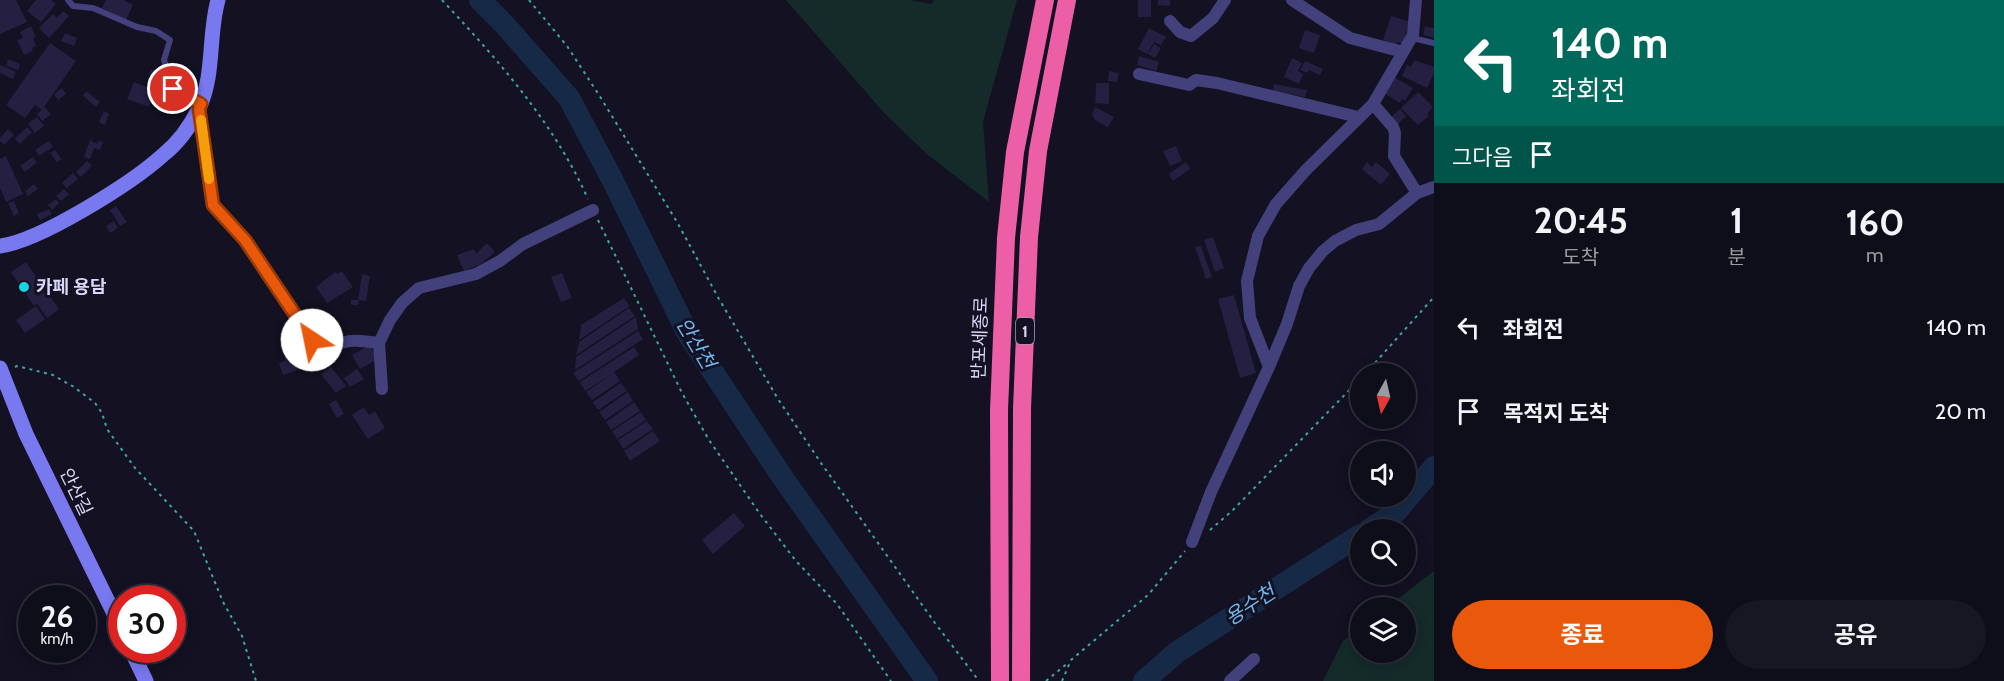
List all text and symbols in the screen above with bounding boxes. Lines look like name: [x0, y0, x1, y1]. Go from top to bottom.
text: 140 m: [1551, 17, 1668, 69]
icon: left: [1452, 24, 1530, 102]
pin: [147, 63, 198, 114]
icon: arrive: [156, 72, 189, 105]
text: 좌회전: [1551, 74, 1626, 107]
icon: arrive: [1525, 138, 1558, 171]
text: 그다음: [1452, 144, 1513, 171]
text: 20:45: [1534, 198, 1628, 242]
text: 1: [1730, 198, 1743, 242]
text: 160: [1845, 200, 1904, 244]
text: m: [1866, 243, 1884, 267]
text: 도착: [1562, 245, 1599, 269]
text: 분: [1727, 245, 1746, 269]
place label: 카페 용담: [36, 276, 107, 298]
marker: 카페 용담: [17, 280, 31, 294]
street label: 반포세종로: [968, 296, 992, 380]
position arrow: [280, 308, 344, 372]
icon: left: [1452, 311, 1485, 344]
water label: 안산천: [671, 313, 722, 375]
text: 140 m: [1927, 314, 1986, 341]
text: 좌회전: [1503, 316, 1564, 343]
road number: 1: [1016, 318, 1034, 344]
north arrow: [1350, 363, 1416, 429]
map controls: [1350, 363, 1416, 663]
icon: arrive: [1452, 395, 1485, 428]
text: 20 m: [1935, 398, 1986, 425]
text: 목적지 도착: [1503, 400, 1609, 427]
button: sound: [1350, 441, 1416, 507]
street label: 안산길: [55, 465, 97, 519]
button: search: [1350, 519, 1416, 585]
water label: 용수천: [1220, 578, 1282, 630]
speed limit sign: 30: [108, 585, 186, 663]
button: layers: [1350, 597, 1416, 663]
text: 26: [41, 598, 73, 635]
button: 종료: [1452, 600, 1713, 669]
button: 공유: [1725, 600, 1986, 669]
text: km/h: [41, 630, 73, 648]

